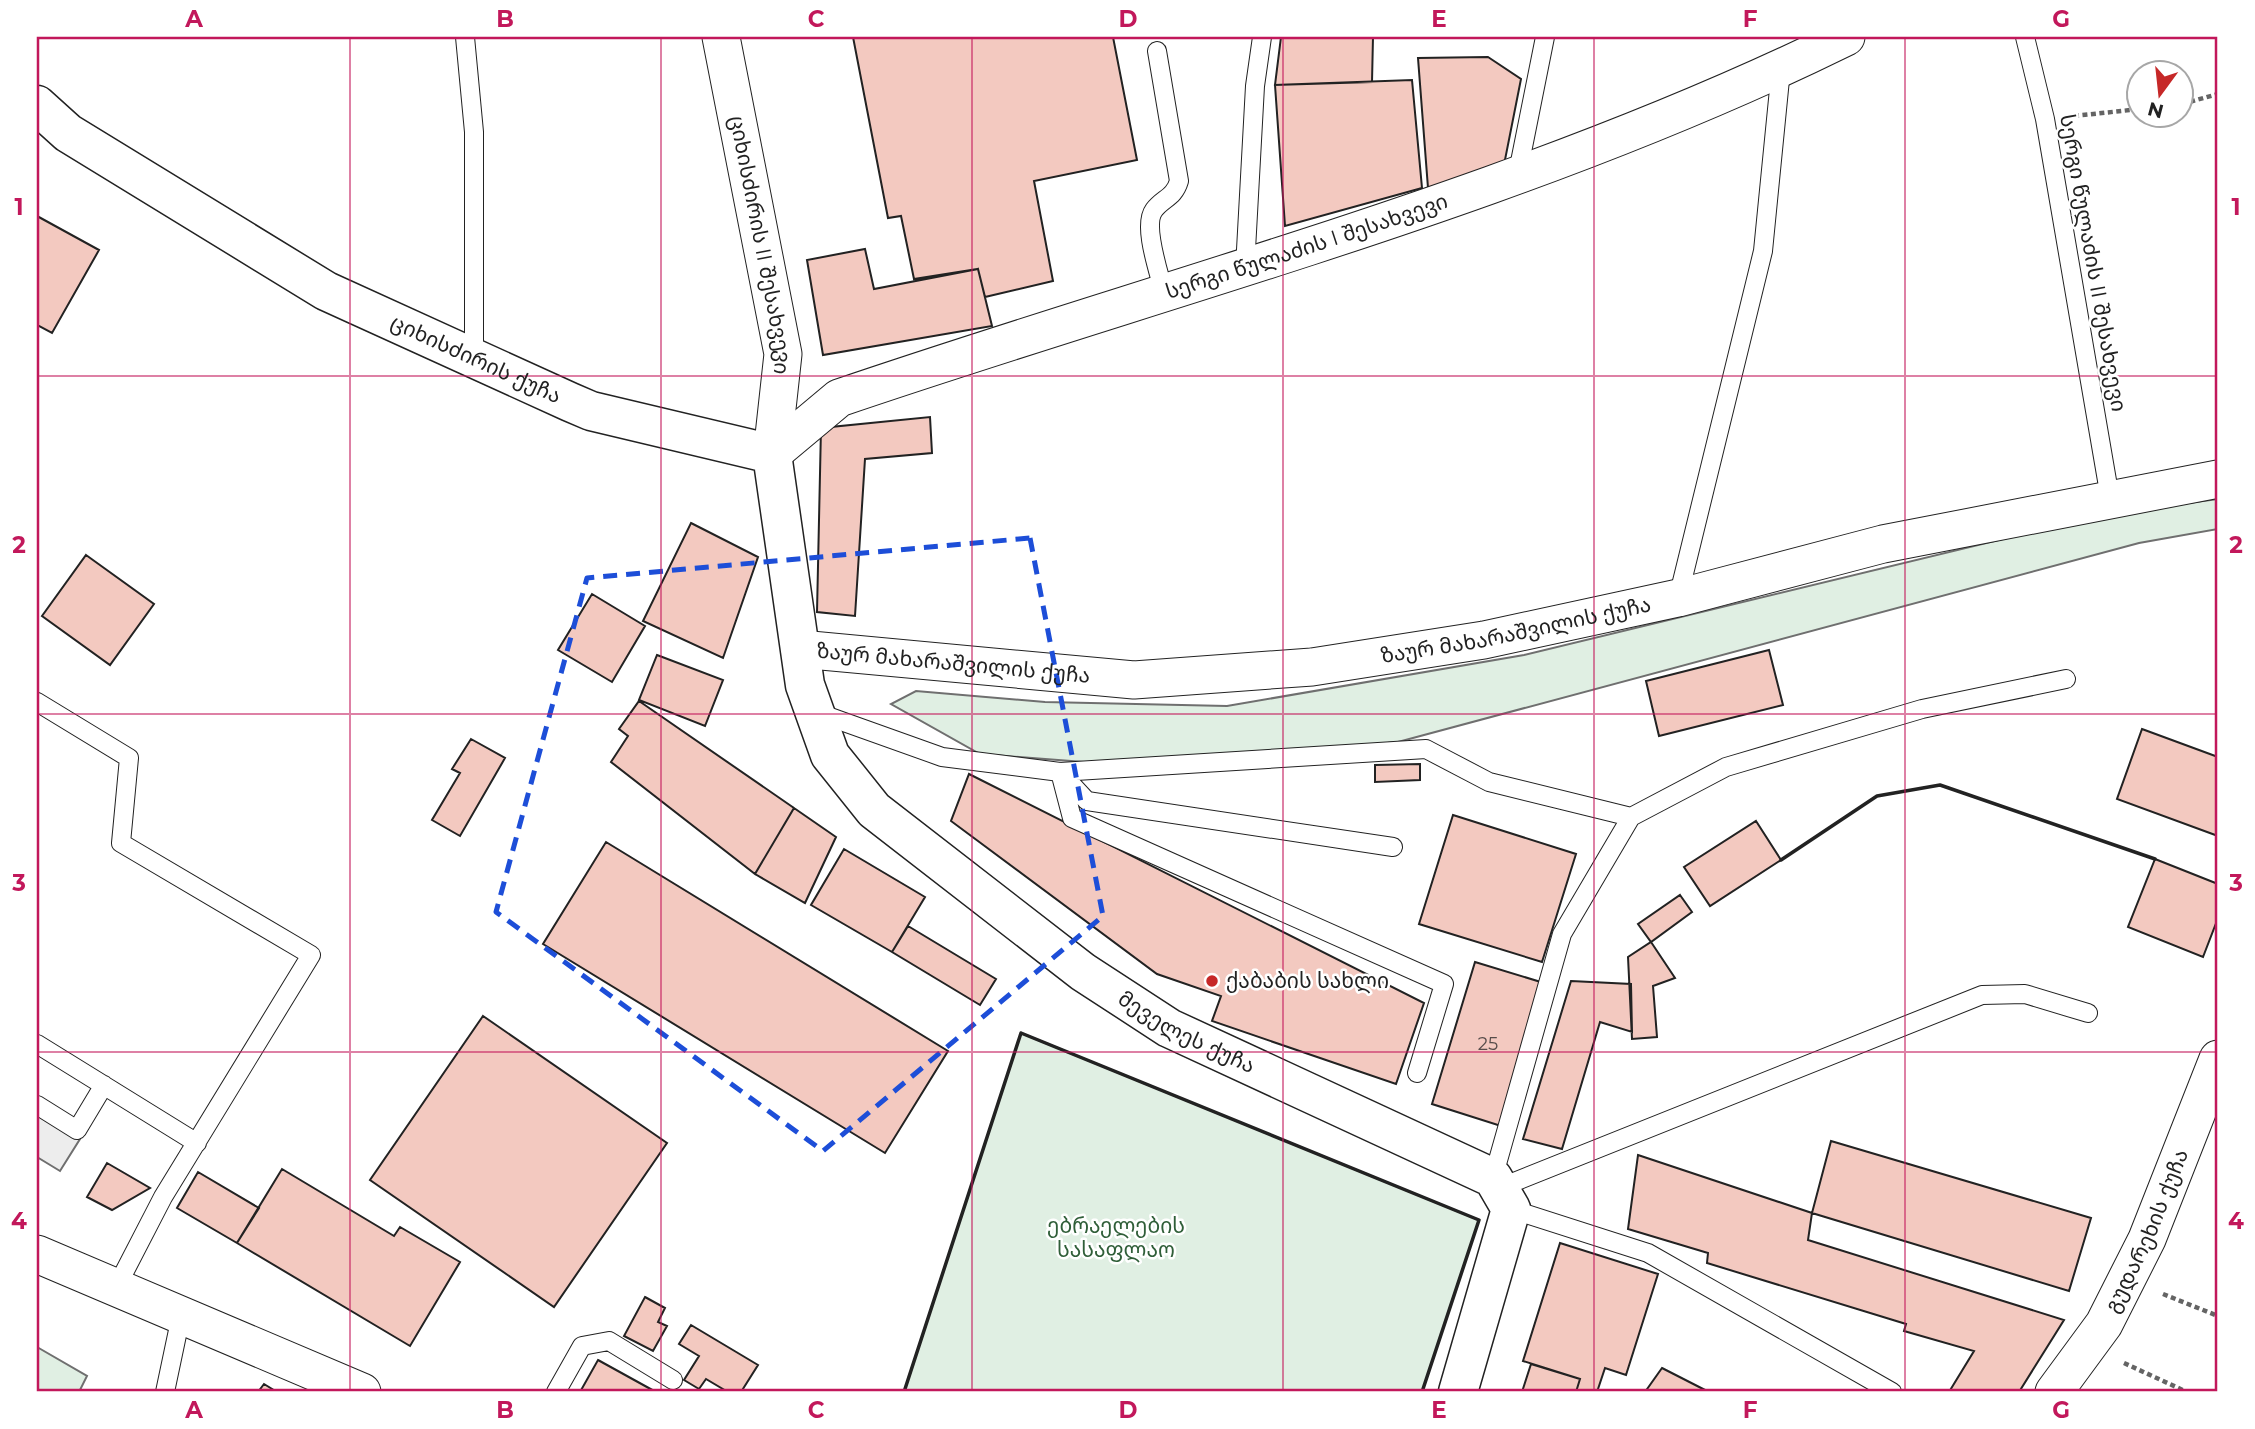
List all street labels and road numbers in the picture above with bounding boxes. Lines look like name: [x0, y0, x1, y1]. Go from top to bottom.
street label: სერგი წულაძის II შესახვევი: [2054, 112, 2132, 414]
street label: ციხისძირის II შესახვევი: [725, 113, 796, 376]
street label: სერგი წულაძის I შესახვევი: [1162, 188, 1451, 304]
street label: ციხისძირის ქუჩა: [387, 309, 565, 408]
street label: ზაურ მახარაშვილის ქუჩა: [1379, 591, 1653, 668]
street label: ზაურ მახარაშვილის ქუჩა: [815, 638, 1091, 688]
street label: მეველეს ქუჩა: [1114, 985, 1259, 1078]
street label: გუდარეხის ქუჩა: [2099, 1145, 2193, 1316]

